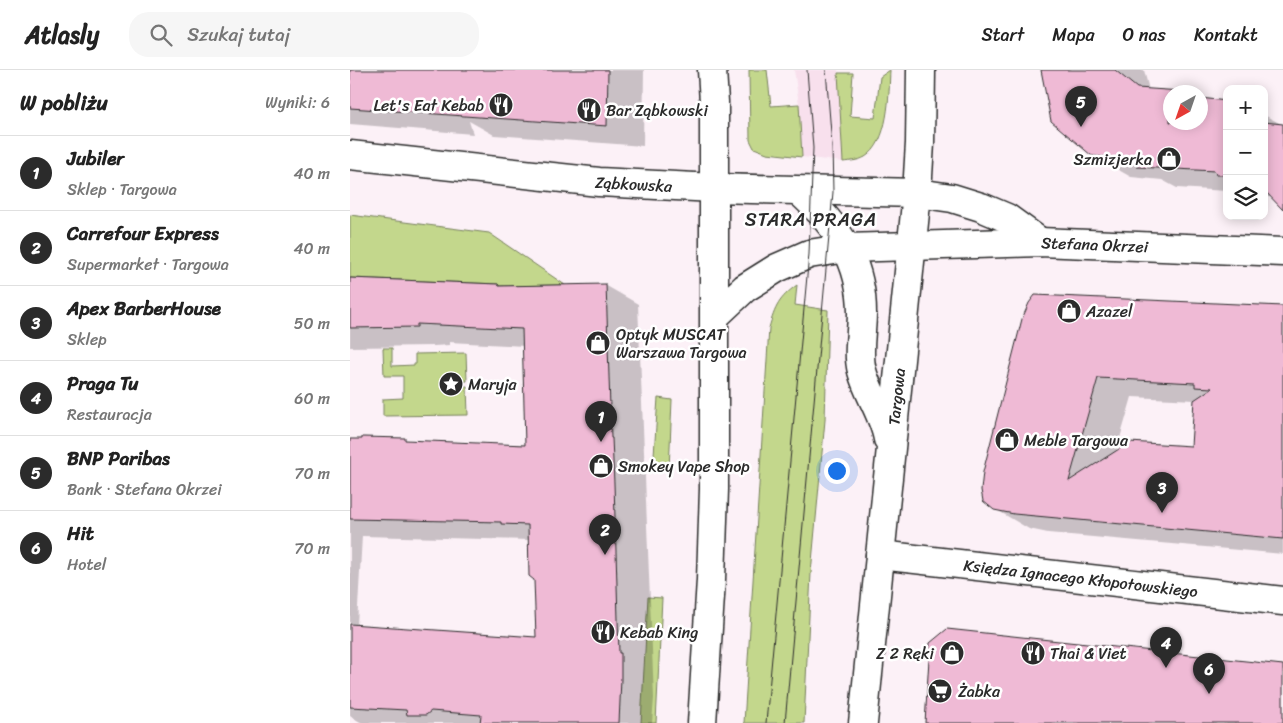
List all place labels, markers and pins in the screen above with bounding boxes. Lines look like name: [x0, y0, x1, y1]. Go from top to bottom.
pin: 5: [1065, 86, 1097, 127]
place label: Let's Eat Kebab: [374, 91, 484, 120]
restaurant icon: Let's Eat Kebab: [488, 92, 514, 118]
place label: Bar Ząbkowski: [606, 96, 708, 125]
restaurant icon: Bar Ząbkowski: [576, 97, 602, 123]
place label: Szmizjerka: [1074, 145, 1152, 174]
shop icon: Szmizjerka: [1156, 146, 1182, 172]
place label: Azazel: [1085, 297, 1133, 326]
shop icon: Azazel: [1056, 298, 1082, 324]
place label: Optyk MUSCAT Warszawa Targowa: [616, 320, 747, 367]
shop icon: Optyk MUSCAT Warszawa Targowa: [585, 330, 611, 356]
place label: Maryja: [468, 370, 518, 399]
place icon: Maryja: [438, 371, 464, 397]
pin: 1: [585, 401, 617, 442]
place label: Meble Targowa: [1024, 426, 1129, 455]
shop icon: Meble Targowa: [994, 427, 1020, 453]
place label: Smokey Vape Shop: [618, 452, 750, 481]
shop icon: Smokey Vape Shop: [588, 453, 614, 479]
pin: 3: [1146, 472, 1178, 513]
pin: 2: [589, 514, 621, 555]
place label: Kebab King: [620, 618, 698, 647]
restaurant icon: Kebab King: [590, 619, 616, 645]
pin: 4: [1150, 627, 1182, 668]
place label: Z 2 Ręki: [876, 639, 935, 668]
place label: Thai & Viet: [1050, 639, 1126, 668]
shop icon: Z 2 Ręki: [939, 640, 965, 666]
restaurant icon: Thai & Viet: [1020, 640, 1046, 666]
pin: 6: [1193, 653, 1225, 694]
place label: Żabka: [958, 677, 1001, 706]
supermarket icon: Żabka: [927, 678, 953, 704]

